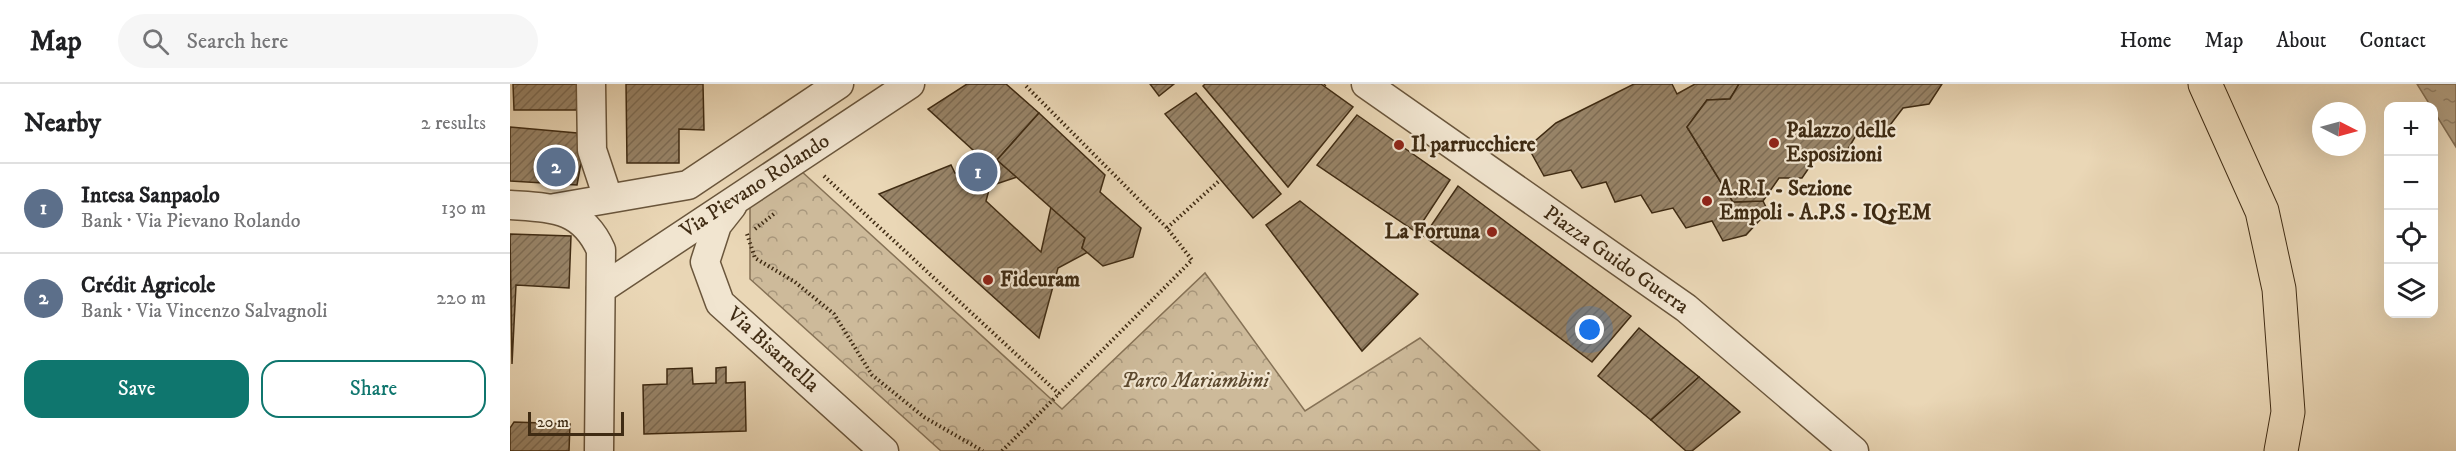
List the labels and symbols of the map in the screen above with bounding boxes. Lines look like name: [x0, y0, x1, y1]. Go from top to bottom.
north arrow: [2312, 102, 2366, 156]
place label: Palazzo delle Esposizioni: [1786, 118, 1896, 168]
street label: Via Pievano Rolando: [675, 128, 835, 245]
place label: Il parrucchiere: [1411, 132, 1536, 158]
marker: Palazzo delle Esposizioni: [1767, 136, 1781, 150]
marker: Il parrucchiere: [1392, 138, 1406, 152]
pin: 2: [536, 144, 576, 190]
pin: 1: [958, 150, 998, 194]
place label: A.R.I. - Sezione Empoli - A.P.S - IQ5EM: [1718, 176, 1931, 226]
marker: A.R.I. - Sezione Empoli - A.P.S - IQ5EM: [1700, 194, 1714, 208]
street label: Piazza Guido Guerra: [1538, 200, 1694, 320]
place label: La Fortuna: [1385, 219, 1481, 245]
marker: La Fortuna: [1485, 225, 1499, 239]
place label: Fideuram: [1000, 267, 1080, 293]
marker: Fideuram: [981, 273, 995, 287]
street label: Via Bisarnella: [721, 301, 825, 398]
your location: [1575, 315, 1604, 344]
park label: Parco Mariambini: [1121, 368, 1270, 394]
scale bar: [528, 409, 624, 436]

